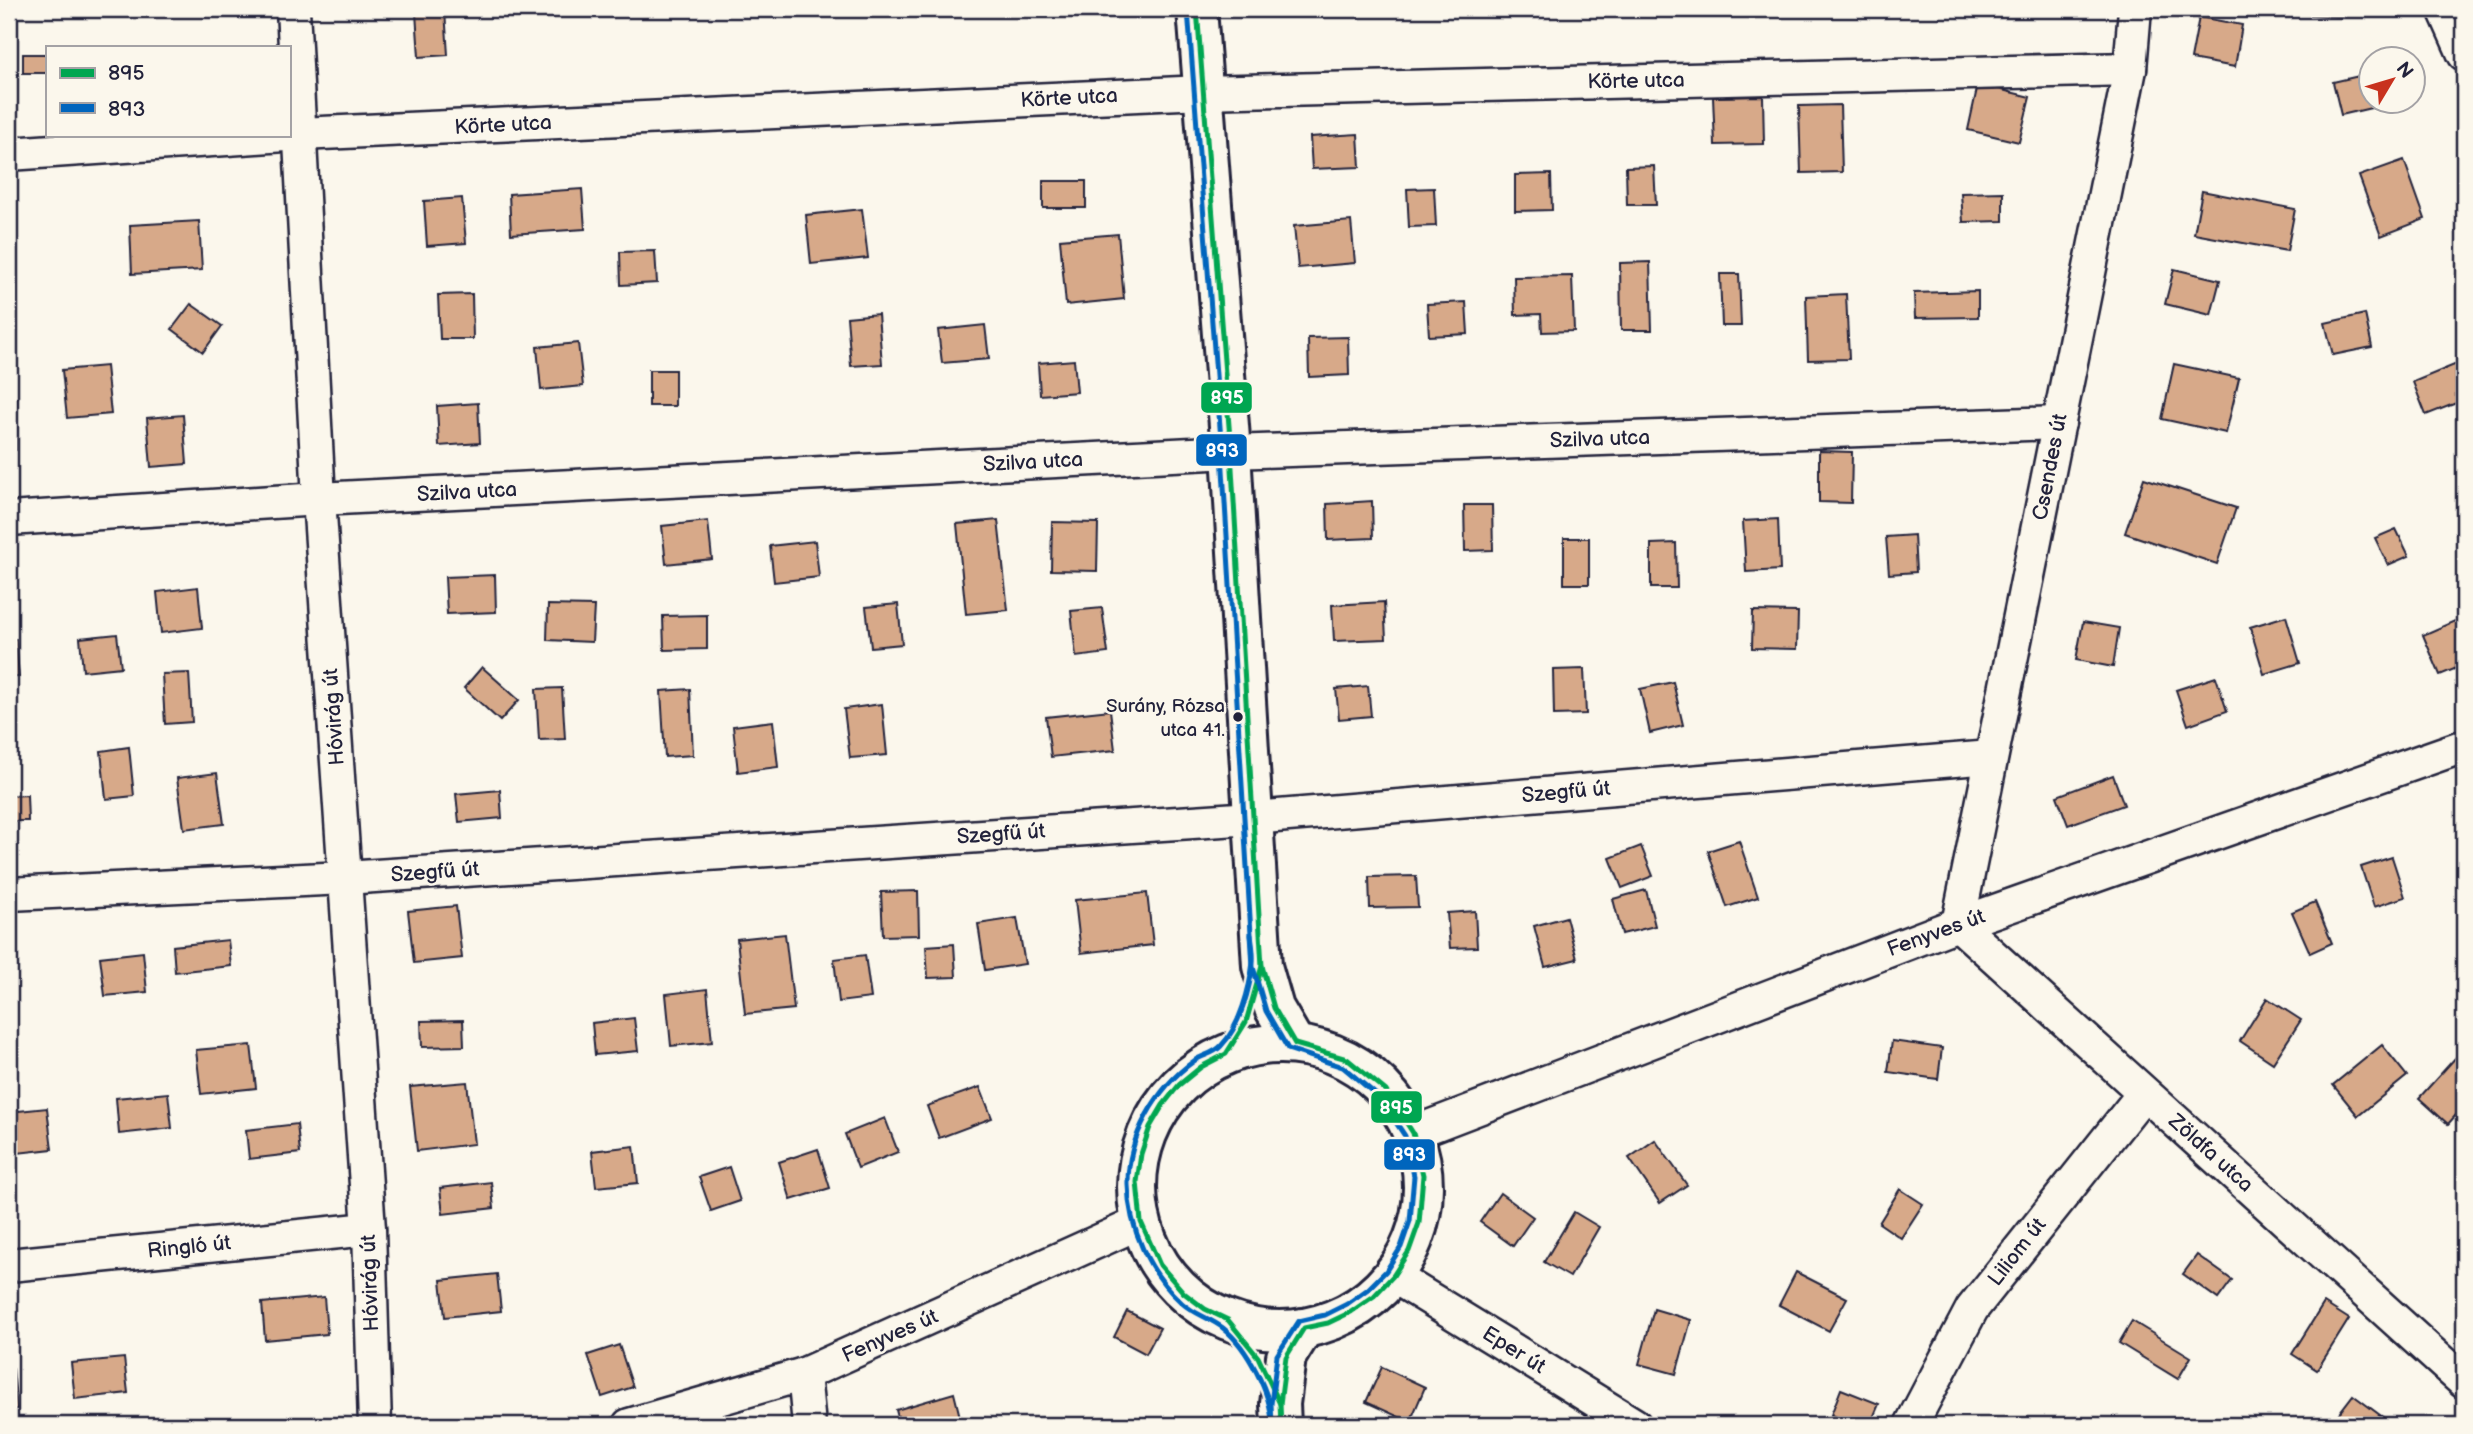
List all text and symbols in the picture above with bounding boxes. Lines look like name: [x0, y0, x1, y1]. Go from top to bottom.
legend: [46, 46, 290, 136]
north arrow: [2358, 46, 2428, 116]
text: N: [2391, 58, 2418, 83]
text: 895: [108, 61, 144, 86]
street label: Körte utca: [1587, 68, 1685, 94]
street label: Körte utca: [1020, 83, 1118, 113]
text: 893: [108, 97, 145, 122]
street label: Körte utca: [454, 110, 552, 140]
line badge: 895: [1200, 381, 1253, 414]
text: 895: [1210, 387, 1244, 410]
street label: Csendes út: [2027, 411, 2073, 522]
street label: Szilva utca: [1549, 425, 1651, 453]
line badge: 893: [1195, 433, 1248, 467]
text: 893: [1205, 440, 1239, 463]
street label: Szilva utca: [982, 447, 1084, 477]
street label: Szilva utca: [416, 477, 518, 507]
street label: Hóvirág út: [318, 667, 350, 766]
place label: Surány, Rózsa utca 41.: [1106, 695, 1225, 742]
marker: Surány, Rózsa utca 41.: [1231, 710, 1245, 724]
street label: Szegfű út: [1521, 776, 1612, 808]
street label: Szegfű út: [956, 818, 1047, 850]
street label: Szegfű út: [390, 856, 481, 888]
street label: Fenyves út: [1884, 904, 1989, 962]
line badge: 895: [1370, 1090, 1423, 1124]
text: 895: [1379, 1097, 1413, 1120]
street label: Zöldfa utca: [2163, 1108, 2258, 1197]
line badge: 893: [1383, 1138, 1436, 1171]
text: 893: [1392, 1144, 1426, 1167]
street label: Liliom út: [1983, 1213, 2052, 1291]
street label: Ringló út: [146, 1230, 233, 1264]
street label: Hóvirág út: [356, 1234, 384, 1332]
street label: Fenyves út: [838, 1304, 942, 1368]
street label: Eper út: [1478, 1321, 1551, 1379]

